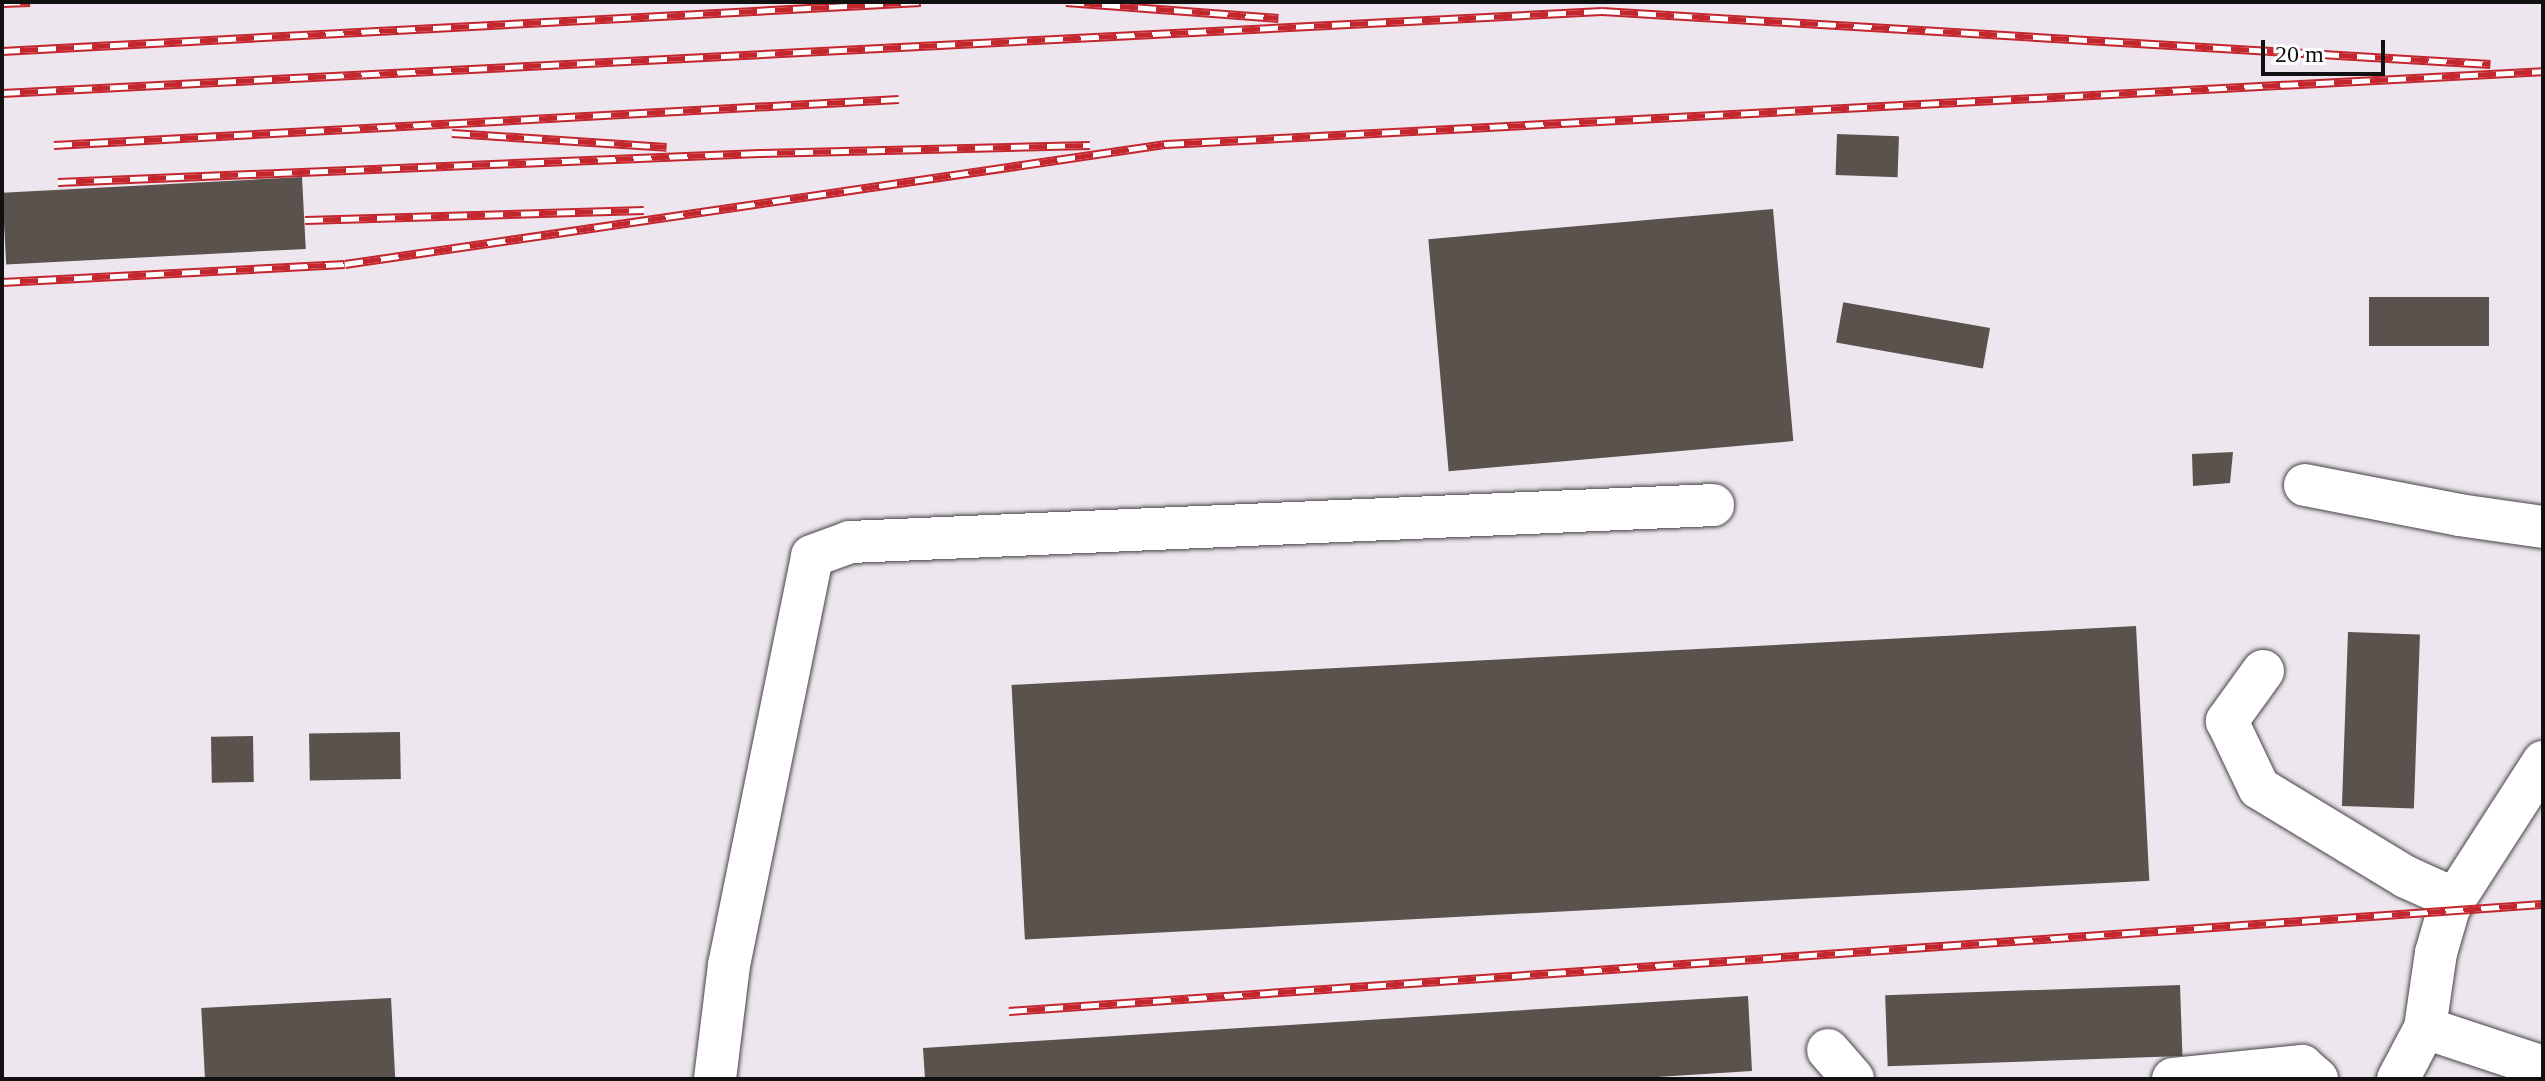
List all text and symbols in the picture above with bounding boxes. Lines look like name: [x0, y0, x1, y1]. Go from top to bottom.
scale bar: [2265, 24, 2389, 74]
text: 20 m: [2275, 41, 2324, 67]

